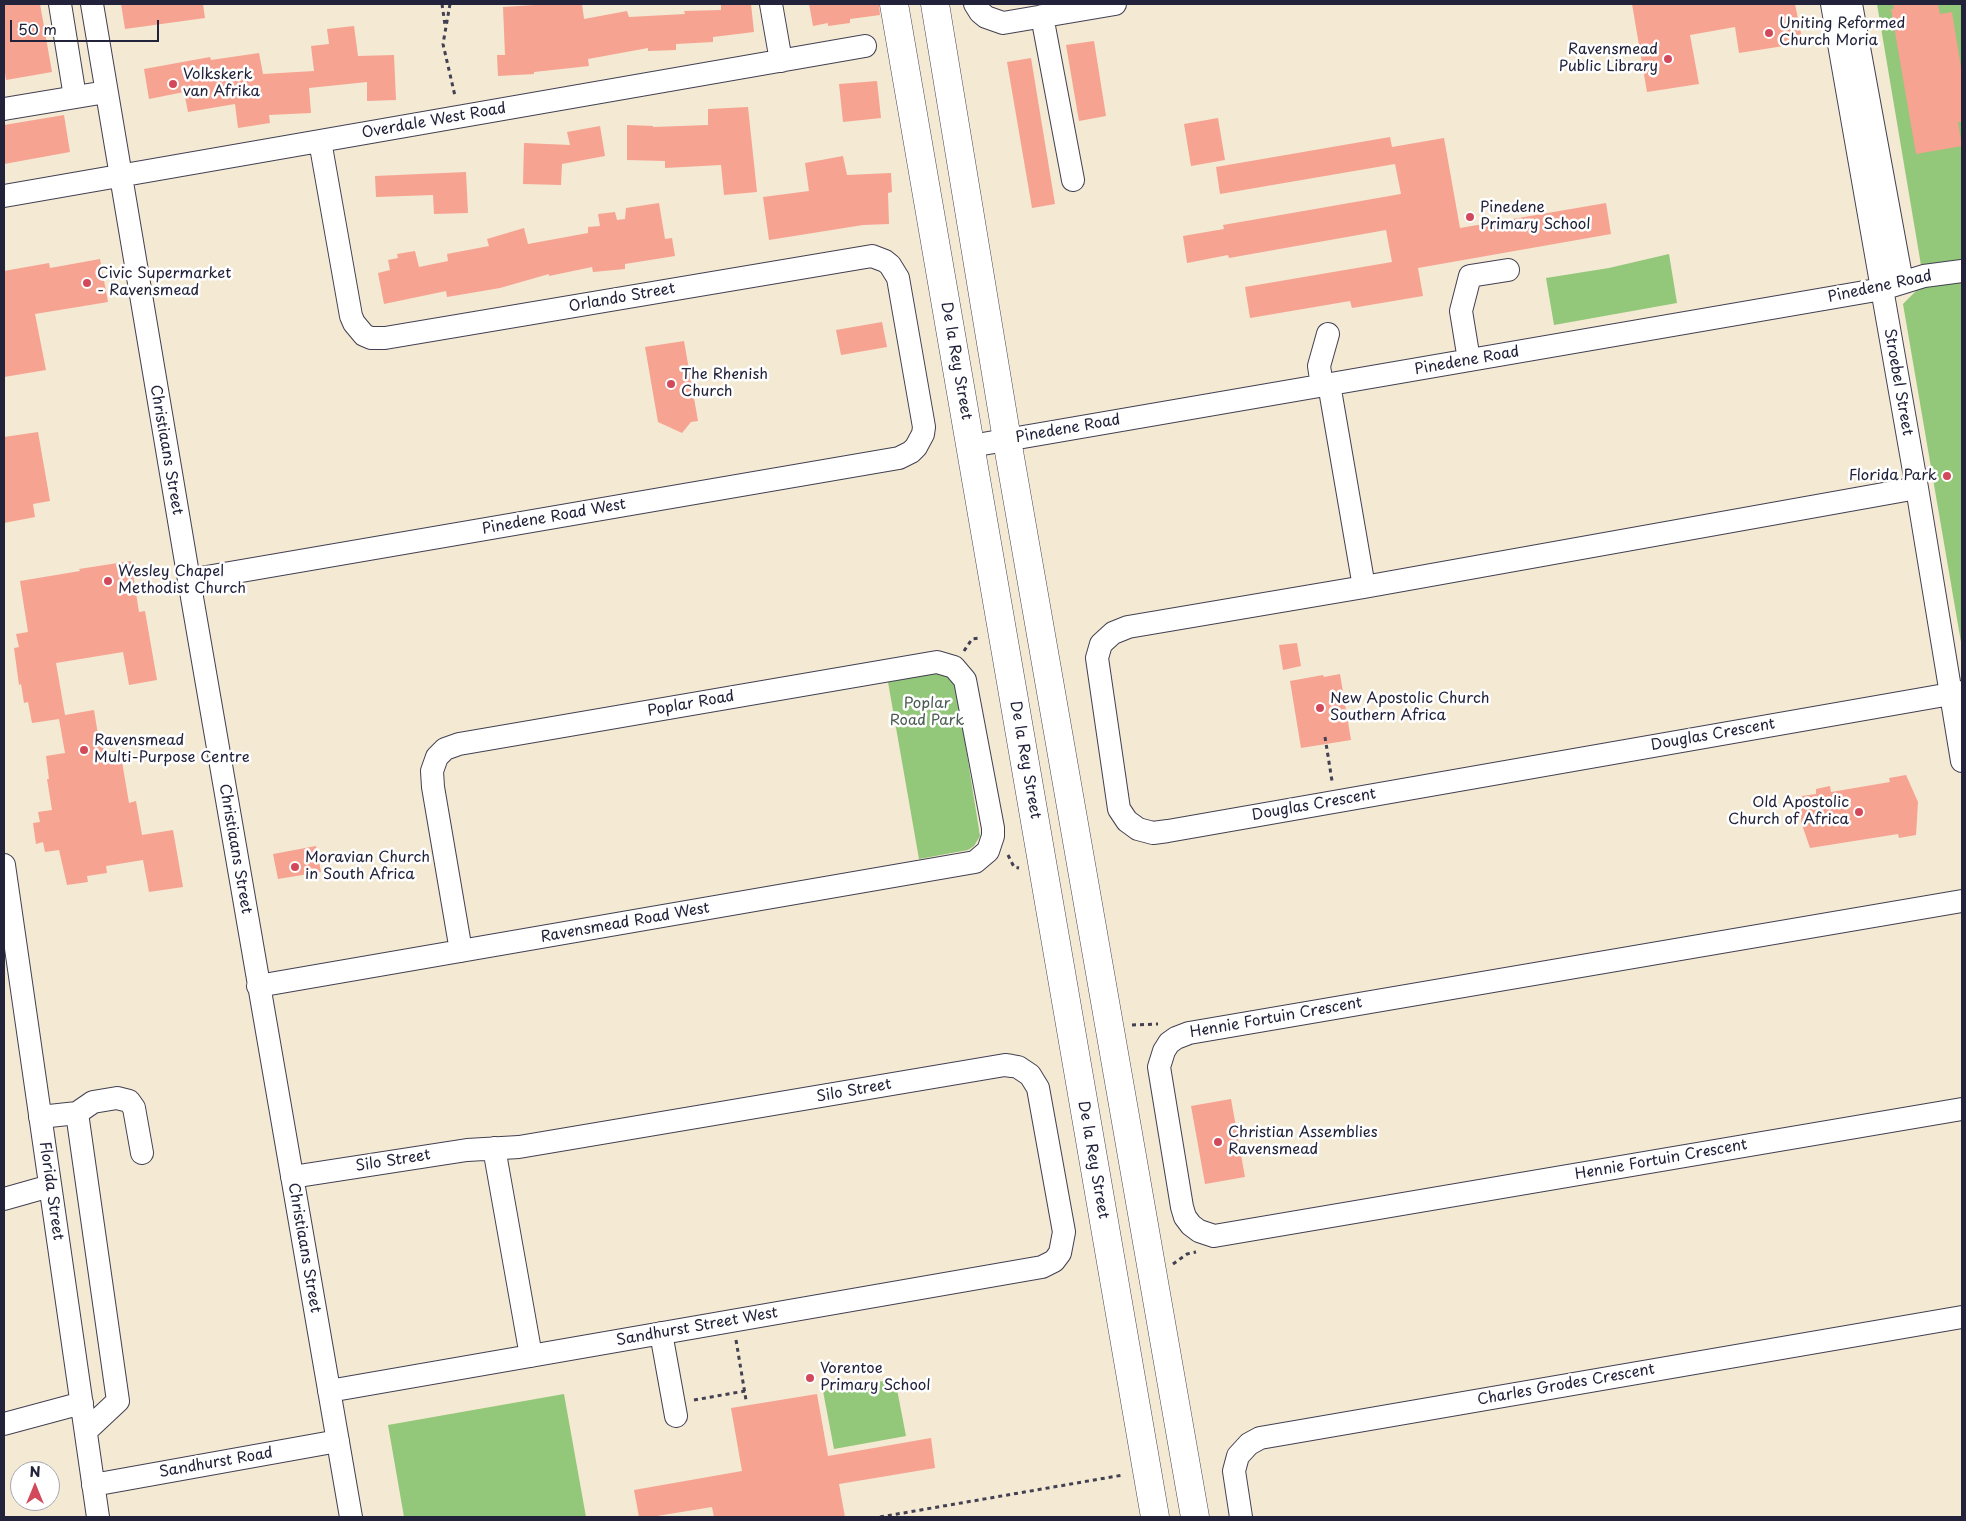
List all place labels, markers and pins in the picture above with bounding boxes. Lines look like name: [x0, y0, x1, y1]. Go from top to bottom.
place label: Uniting Reformed Church Moria: [1779, 15, 1905, 50]
marker: Uniting Reformed Church Moria: [1763, 27, 1775, 39]
place label: Ravensmead Public Library: [1559, 41, 1658, 76]
marker: Ravensmead Public Library: [1662, 53, 1674, 65]
place label: Volkskerk van Afrika: [183, 66, 260, 101]
marker: Volkskerk van Afrika: [167, 78, 179, 90]
place label: Pinedene Primary School: [1480, 199, 1591, 234]
marker: Pinedene Primary School: [1464, 211, 1476, 223]
place label: Civic Supermarket - Ravensmead: [97, 265, 231, 300]
marker: Civic Supermarket - Ravensmead: [81, 277, 93, 289]
place label: The Rhenish Church: [681, 366, 768, 401]
marker: The Rhenish Church: [665, 378, 677, 390]
place label: Florida Park: [1849, 467, 1937, 485]
marker: Florida Park: [1941, 470, 1953, 482]
place label: Wesley Chapel Methodist Church: [118, 563, 246, 598]
marker: Wesley Chapel Methodist Church: [102, 575, 114, 587]
place label: New Apostolic Church Southern Africa: [1330, 690, 1489, 725]
marker: New Apostolic Church Southern Africa: [1314, 702, 1326, 714]
place label: Ravensmead Multi-Purpose Centre: [94, 732, 250, 767]
marker: Ravensmead Multi-Purpose Centre: [78, 744, 90, 756]
place label: Old Apostolic Church of Africa: [1728, 794, 1849, 829]
marker: Old Apostolic Church of Africa: [1853, 806, 1865, 818]
place label: Moravian Church in South Africa: [305, 849, 430, 884]
marker: Moravian Church in South Africa: [289, 861, 301, 873]
place label: Christian Assemblies Ravensmead: [1228, 1124, 1378, 1159]
marker: Christian Assemblies Ravensmead: [1212, 1136, 1224, 1148]
place label: Vorentoe Primary School: [820, 1360, 931, 1395]
marker: Vorentoe Primary School: [804, 1372, 816, 1384]

